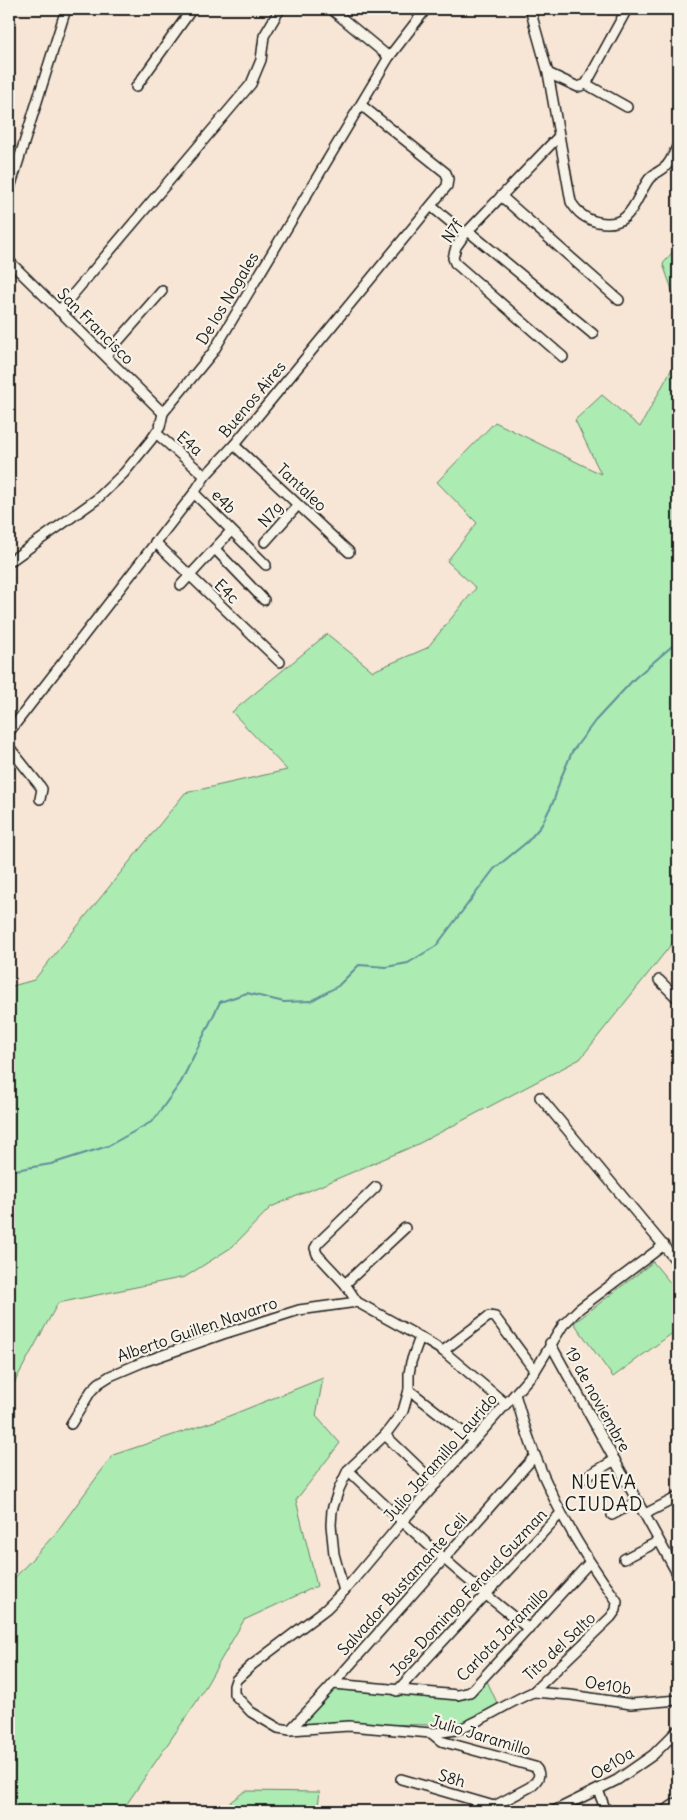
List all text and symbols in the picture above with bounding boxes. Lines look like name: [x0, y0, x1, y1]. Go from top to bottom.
street label: N7f: [437, 215, 467, 247]
street label: De los Nogales: [191, 248, 263, 348]
street label: San Francisco: [53, 283, 139, 369]
street label: Buenos Aires: [214, 357, 290, 441]
street label: E4a: [173, 426, 207, 460]
street label: Tantaleo: [273, 459, 331, 515]
street label: e4b: [207, 484, 241, 518]
street label: N7g: [253, 497, 287, 531]
street label: E4c: [210, 574, 244, 608]
street label: Alberto Guillen Navarro: [114, 1292, 280, 1366]
street label: 19 de noviembre: [561, 1343, 635, 1455]
street label: Julio Jaramillo Laurido: [379, 1389, 501, 1525]
district label: NUEVA CIUDAD: [565, 1470, 643, 1516]
street label: Jose Domingo Feraud Guzman: [385, 1504, 551, 1680]
street label: Salvador Bustamante Celi: [333, 1509, 471, 1659]
street label: Carlota Jaramillo: [452, 1583, 552, 1685]
street label: Tito del Salto: [519, 1607, 599, 1685]
street label: Oe10b: [583, 1671, 633, 1699]
street label: Julio Jaramillo: [428, 1710, 534, 1760]
street label: Oe10a: [587, 1742, 637, 1784]
street label: S8h: [436, 1765, 468, 1791]

